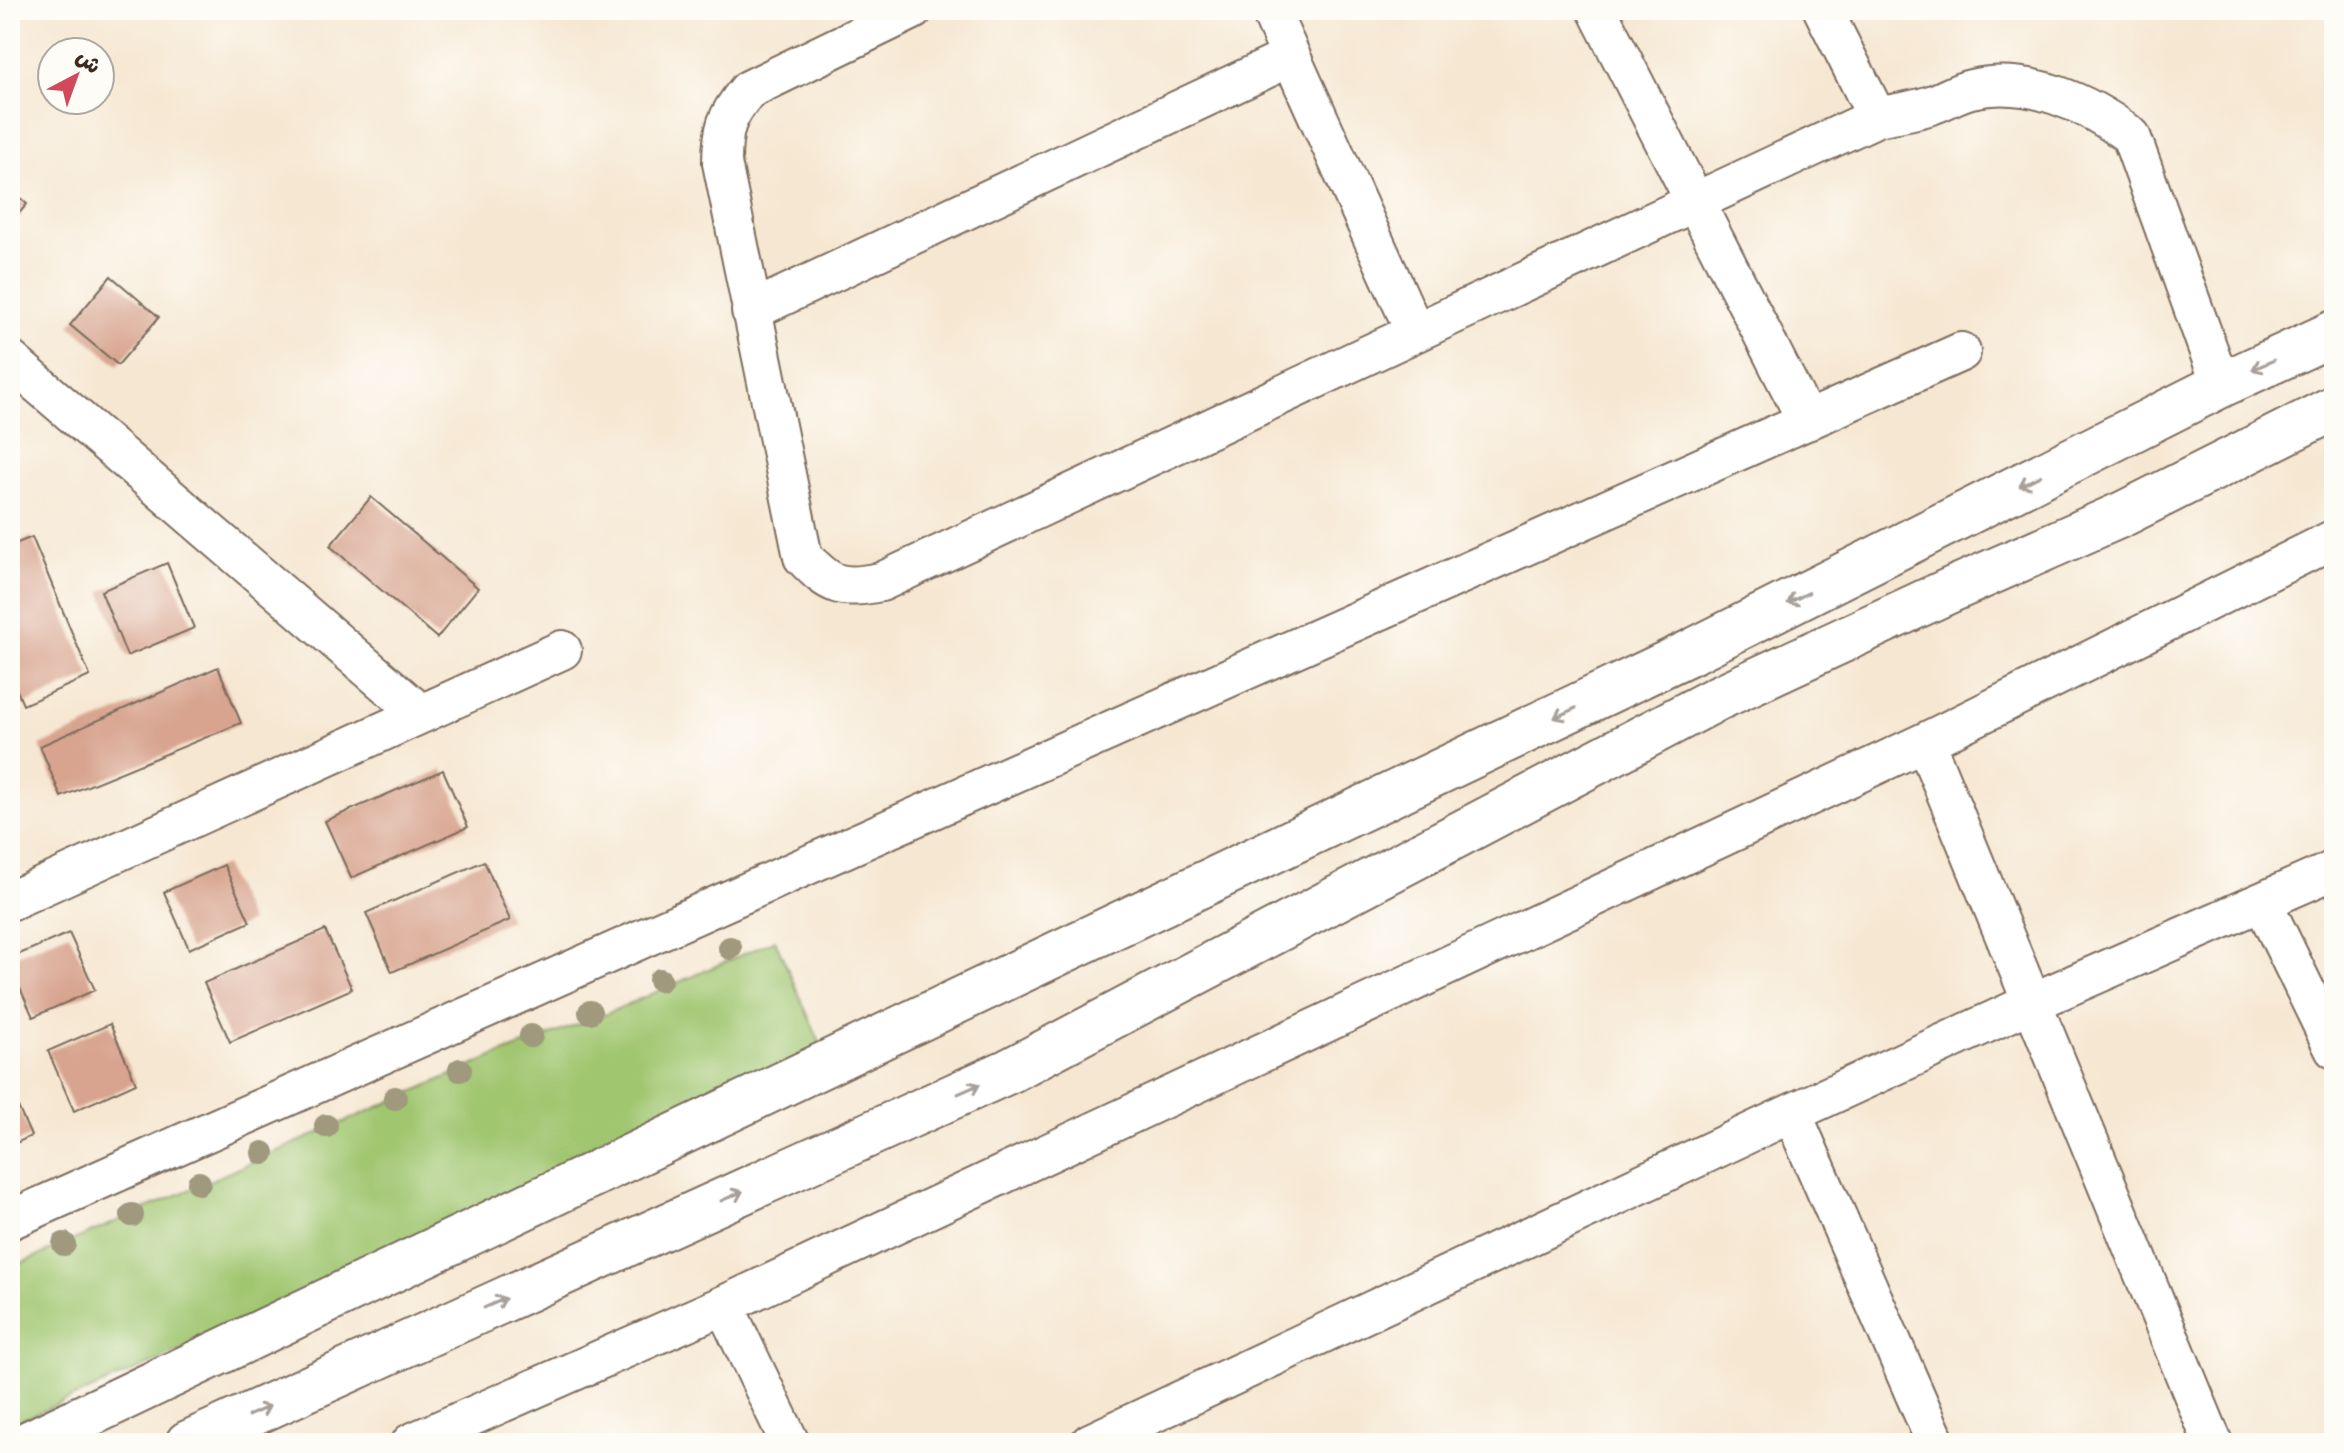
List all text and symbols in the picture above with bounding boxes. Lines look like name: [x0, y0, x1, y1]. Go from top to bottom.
north arrow: [36, 36, 116, 116]
text: ش: [70, 39, 110, 80]
one-way arrow: [2251, 359, 2276, 374]
one-way arrow: [2019, 474, 2043, 489]
one-way arrow: [1787, 591, 1811, 607]
one-way arrow: [1553, 706, 1577, 721]
one-way arrow: [957, 1081, 981, 1096]
one-way arrow: [720, 1188, 744, 1203]
one-way arrow: [483, 1295, 507, 1310]
one-way arrow: [246, 1403, 270, 1418]

